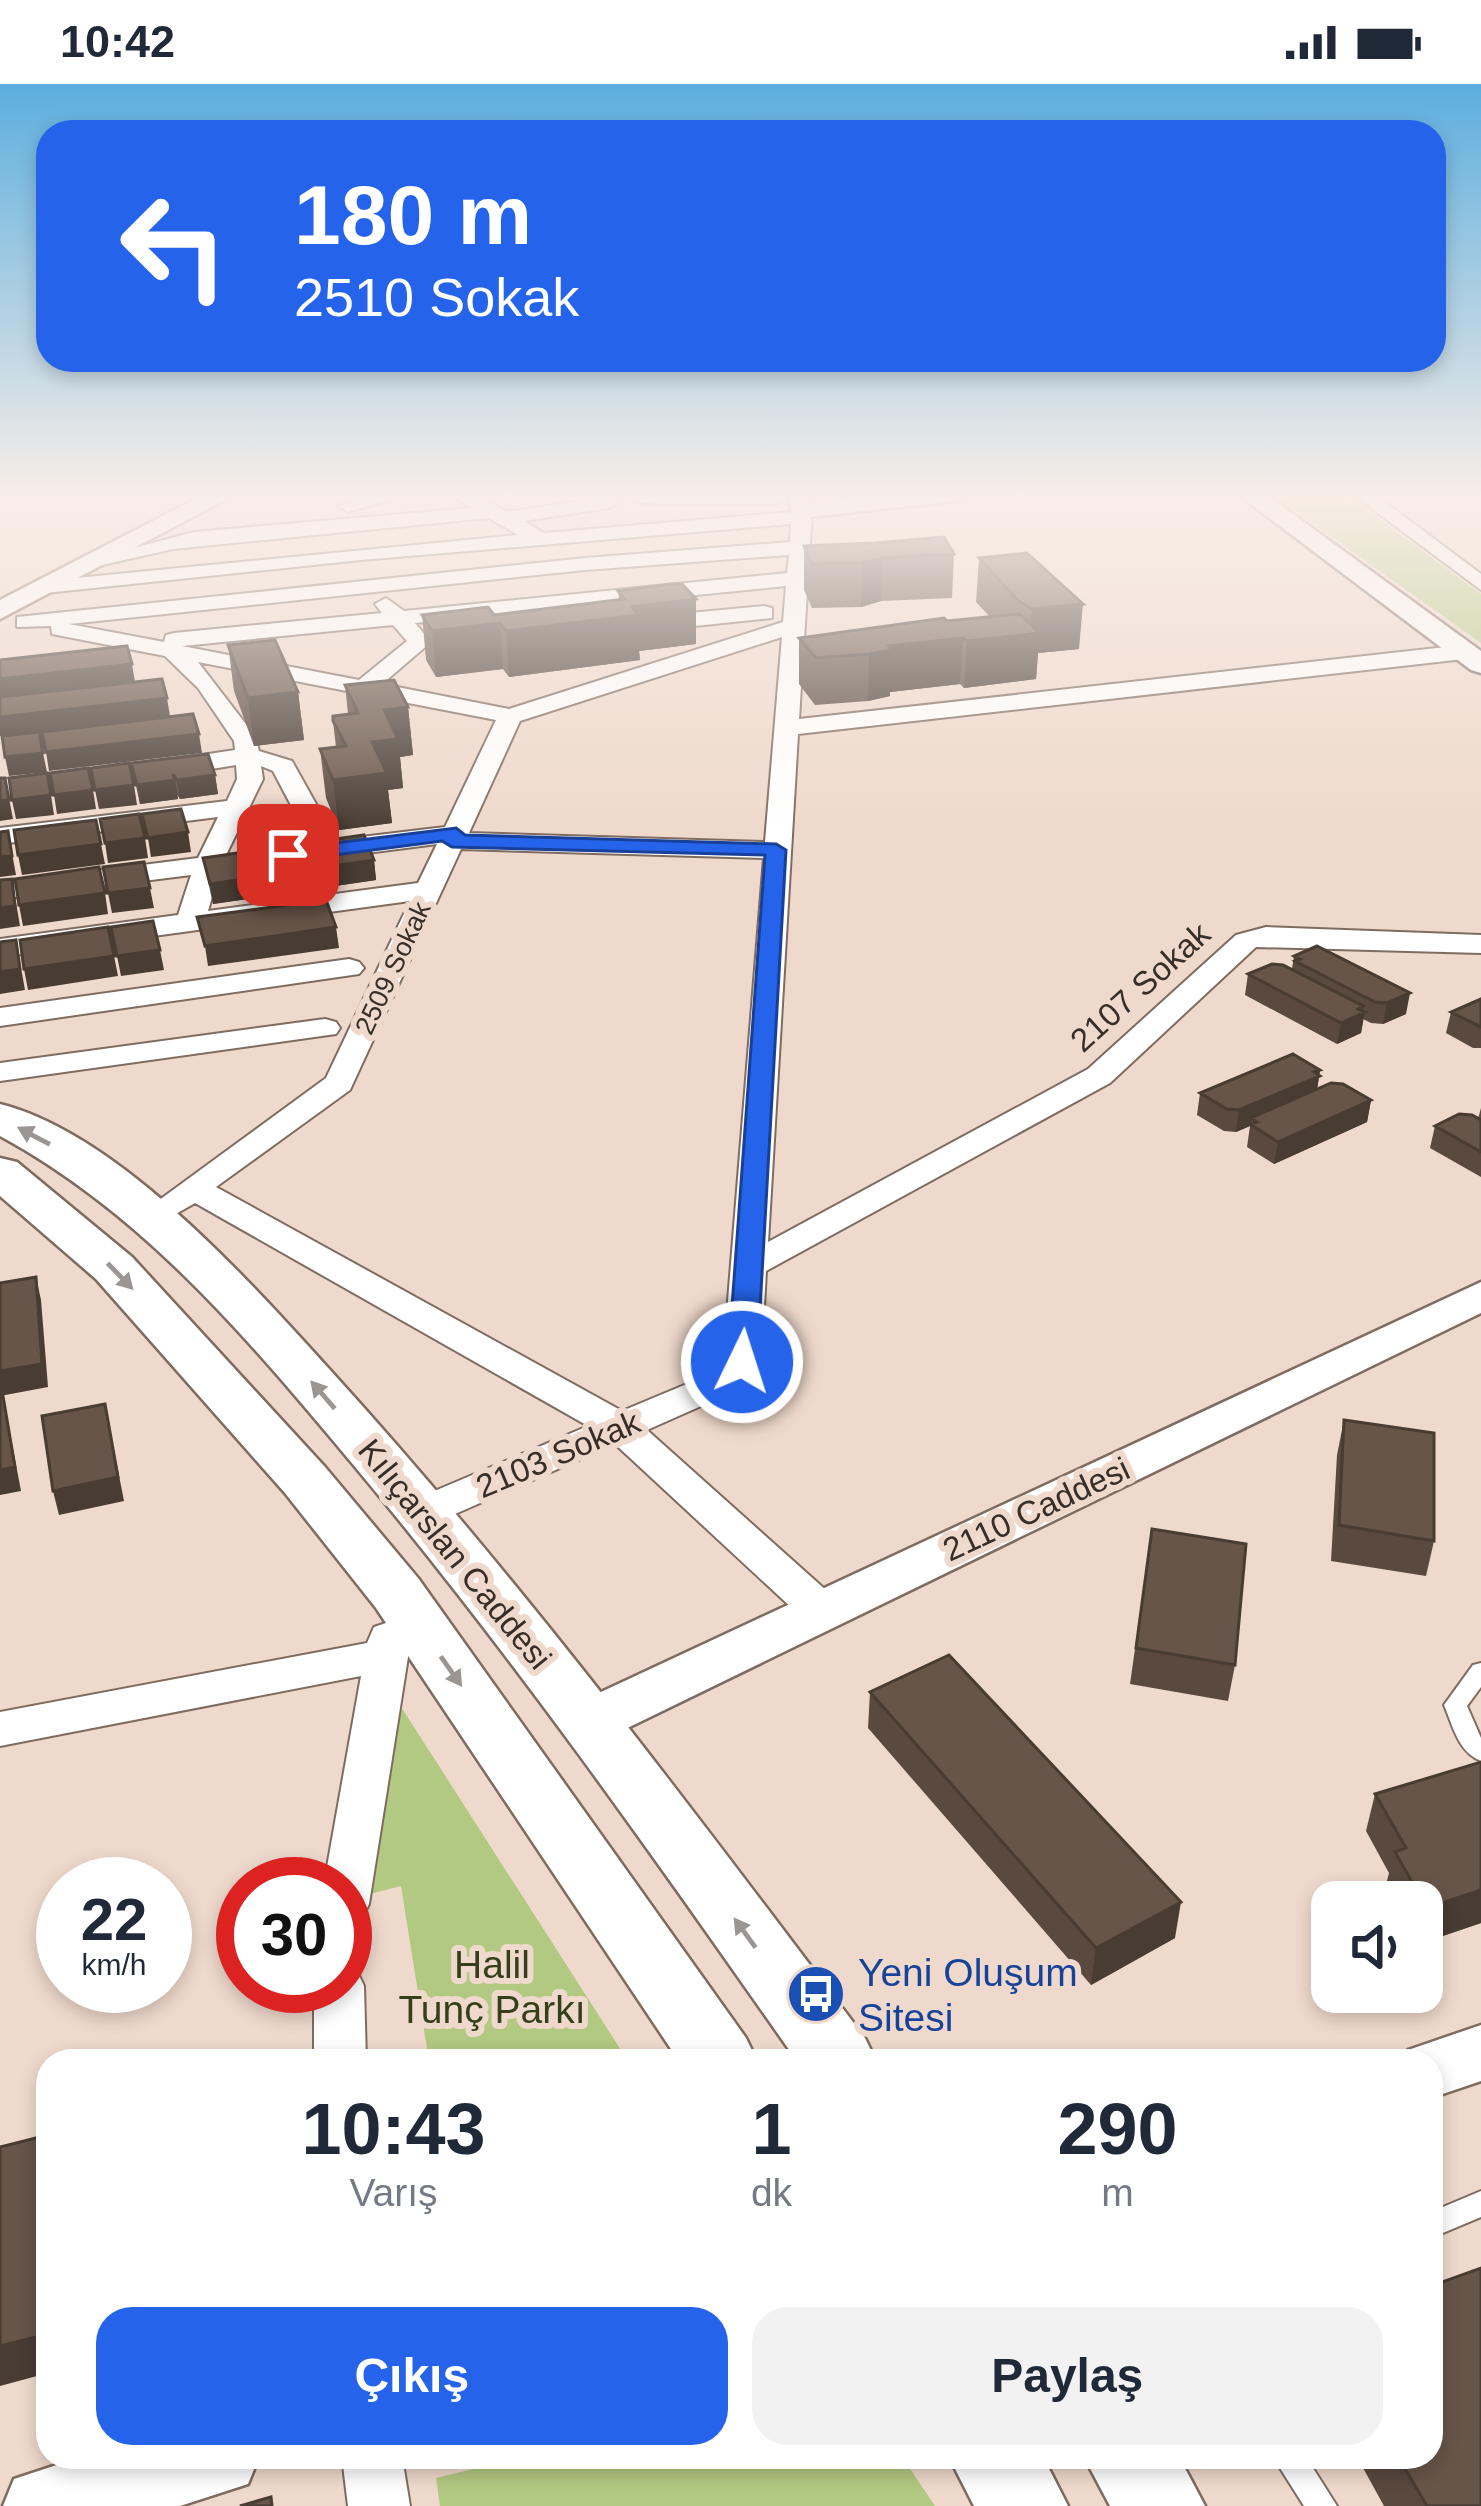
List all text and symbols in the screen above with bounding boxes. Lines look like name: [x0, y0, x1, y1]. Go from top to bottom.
text: 10:42: [60, 16, 175, 67]
icon: left: [96, 168, 252, 324]
text: 180 m: [294, 168, 532, 262]
text: 2510 Sokak: [294, 267, 579, 327]
pin: [237, 804, 339, 906]
icon: arrive: [255, 822, 321, 888]
street label: 2509 Sokak: [349, 897, 437, 1039]
street label: 2107 Sokak: [1063, 915, 1218, 1059]
one-way arrow: [17, 1126, 52, 1147]
one-way arrow: [106, 1261, 134, 1290]
position arrow: [679, 1299, 805, 1425]
one-way arrow: [310, 1380, 337, 1410]
street label: 2103 Sokak: [471, 1403, 646, 1505]
street label: Kılıçarslan Caddesi: [351, 1432, 559, 1676]
street label: 2110 Caddesi: [937, 1450, 1135, 1568]
one-way arrow: [439, 1655, 462, 1687]
speed limit sign: 30: [216, 1857, 372, 2013]
map controls: [1311, 1881, 1443, 2013]
button: sound: [1311, 1881, 1443, 2013]
text: 22: [81, 1886, 147, 1953]
one-way arrow: [734, 1917, 757, 1949]
park label: Halil Tunç Parkı: [398, 1943, 586, 2031]
text: km/h: [81, 1948, 147, 1981]
place label: Yeni Oluşum Sitesi: [858, 1951, 1078, 2039]
bus stop icon: Yeni Oluşum Sitesi: [785, 1963, 847, 2025]
text: 10:43: [301, 2089, 486, 2169]
text: 1: [751, 2089, 792, 2169]
text: 290: [1057, 2089, 1178, 2169]
text: Varış: [349, 2171, 438, 2214]
text: dk: [751, 2171, 792, 2214]
text: m: [1101, 2171, 1134, 2214]
button: Çıkış: [96, 2307, 728, 2445]
button: Paylaş: [752, 2307, 1383, 2445]

